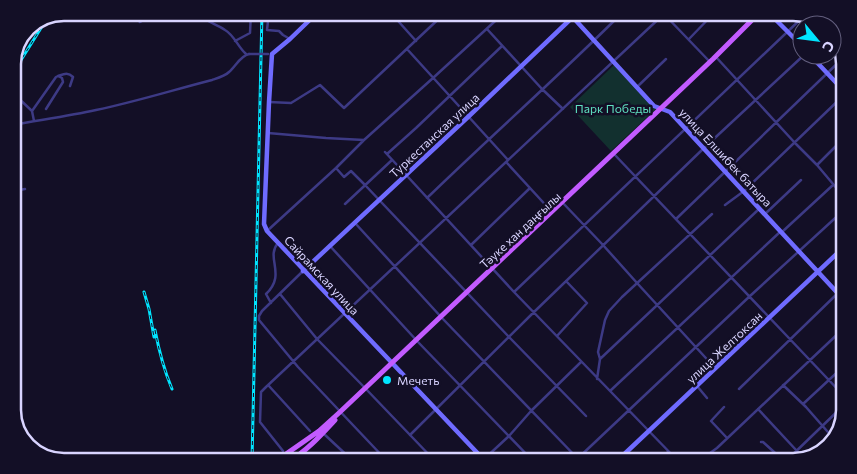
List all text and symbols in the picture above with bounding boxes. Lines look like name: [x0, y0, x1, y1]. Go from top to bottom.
north arrow: [792, 15, 842, 65]
text: С: [819, 38, 839, 55]
street label: Туркестанская улица: [386, 90, 482, 180]
park label: Парк Победы: [575, 101, 651, 115]
street label: улица Елшибек батыра: [677, 105, 775, 209]
street label: Тәуке хан даңғылы: [477, 189, 563, 271]
street label: Сайрамская улица: [282, 233, 362, 317]
street label: улица Желтоксан: [683, 308, 765, 386]
place label: Мечеть: [397, 373, 439, 387]
marker: Мечеть: [381, 374, 393, 386]

